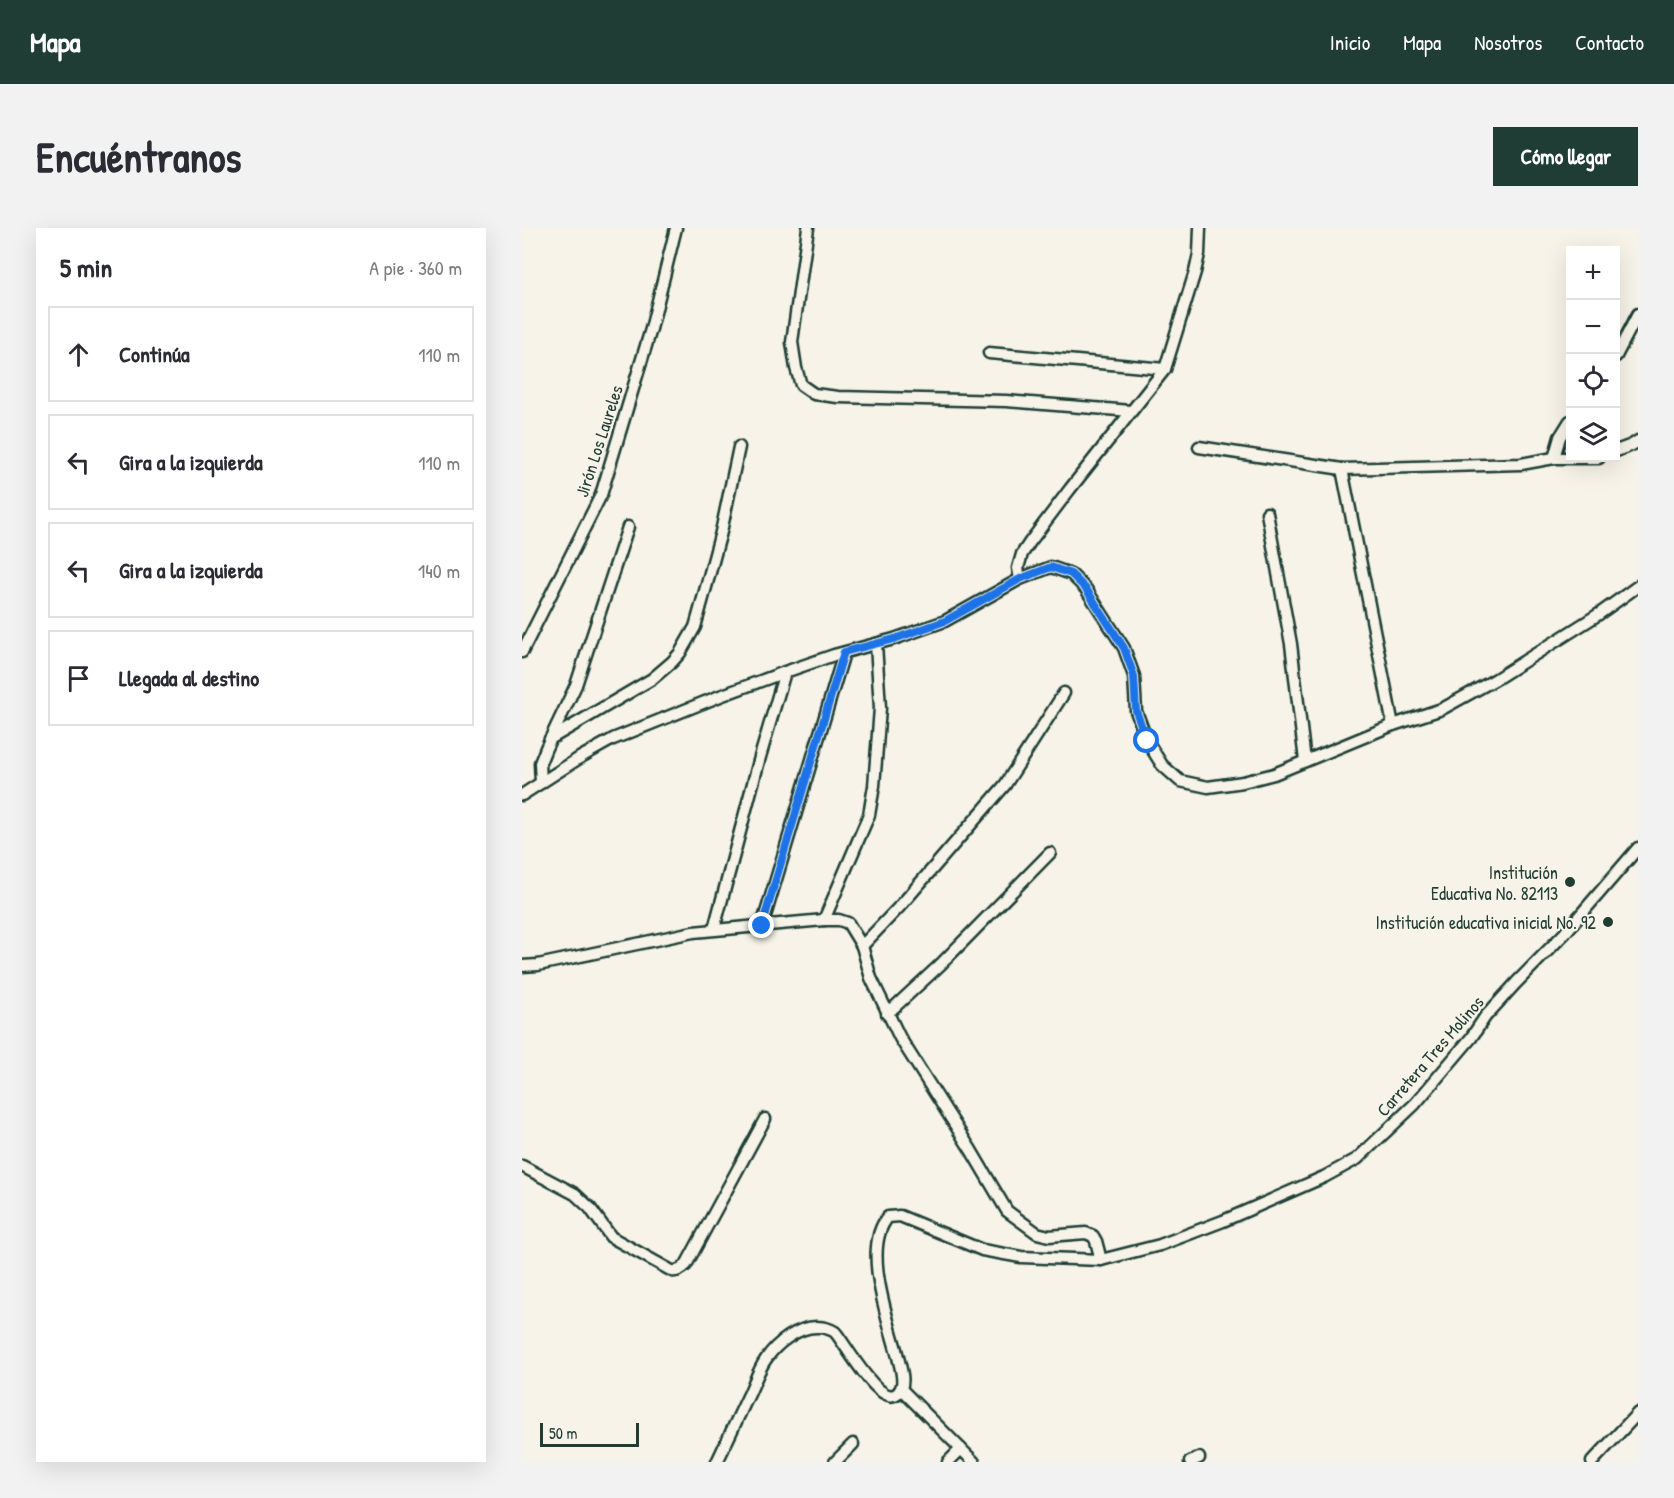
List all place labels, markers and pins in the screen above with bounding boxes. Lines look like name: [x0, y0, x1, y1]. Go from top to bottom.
place label: Institución Educativa No. 82113: [1431, 860, 1558, 906]
marker: Institución Educativa No. 82113: [1563, 875, 1577, 889]
place label: Institución educativa inicial No. 92: [1375, 910, 1597, 935]
marker: Institución educativa inicial No. 92: [1601, 915, 1615, 929]

